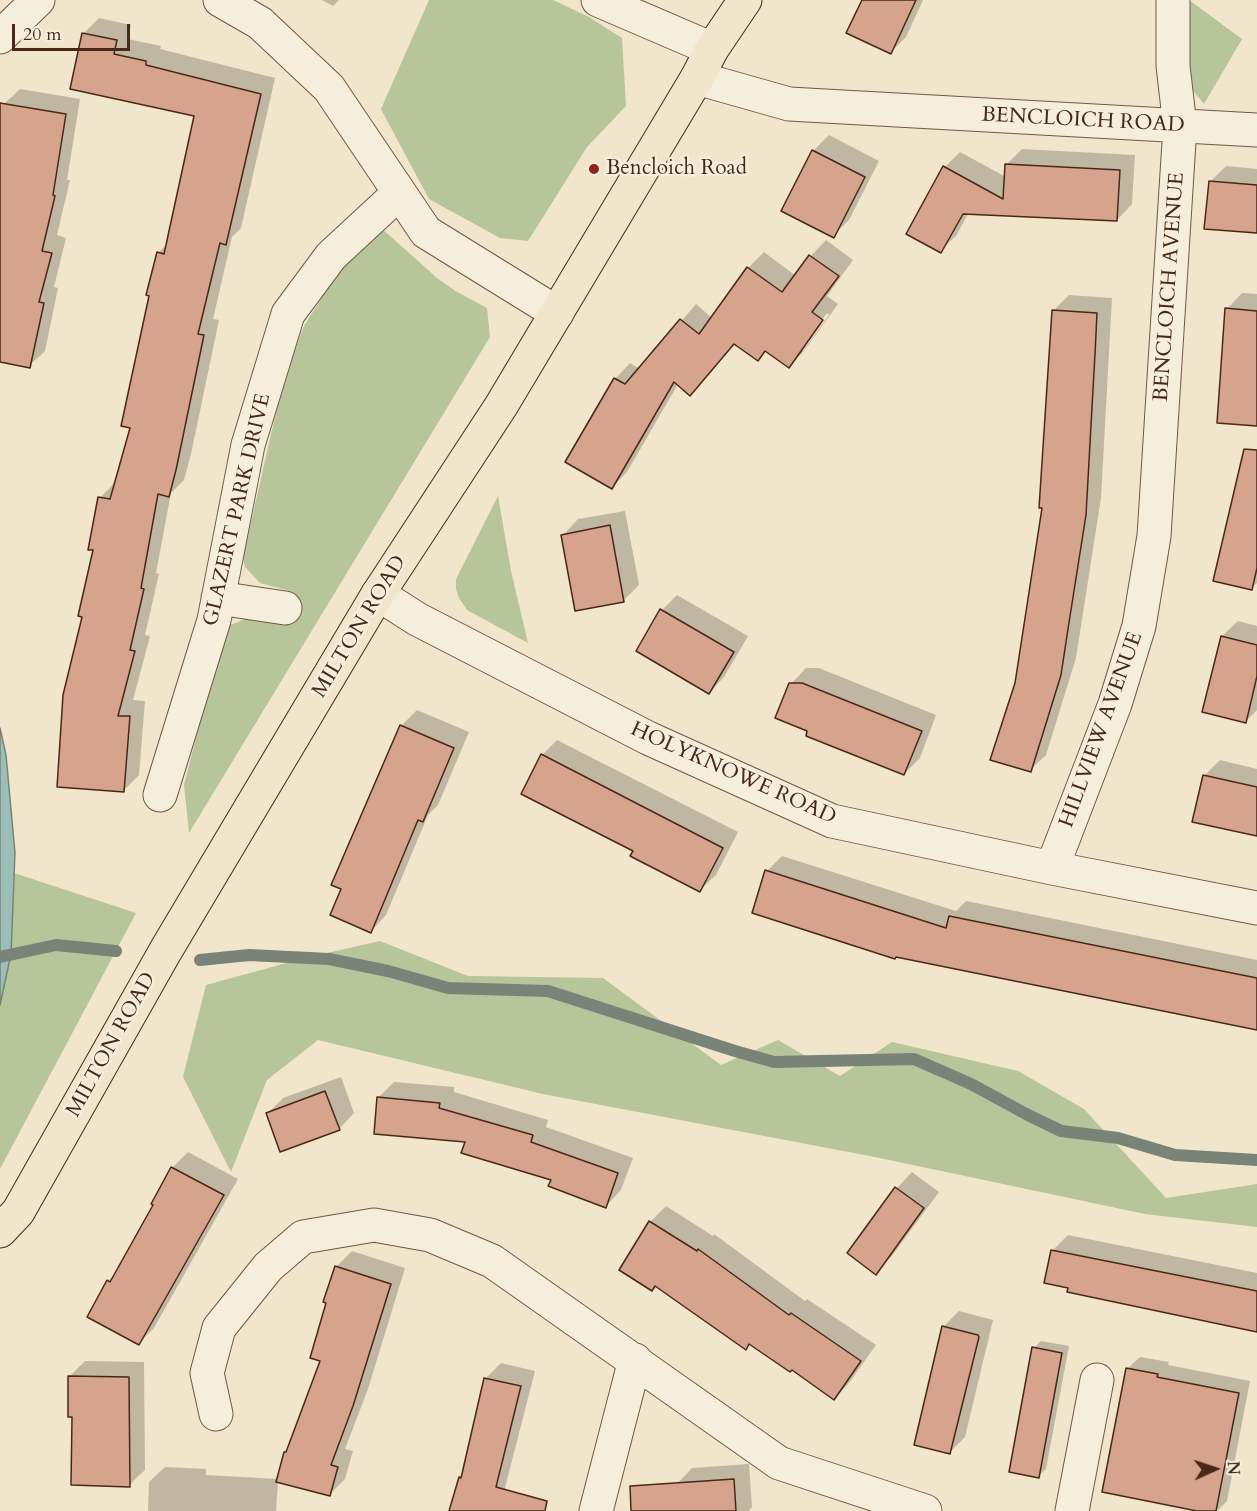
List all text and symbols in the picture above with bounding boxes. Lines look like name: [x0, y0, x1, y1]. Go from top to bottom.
scale bar: [15, 12, 134, 50]
text: 20 m: [23, 22, 62, 47]
street label: BENCLOICH ROAD: [981, 103, 1185, 139]
place label: Bencloich Road: [606, 156, 747, 182]
marker: Bencloich Road: [587, 162, 601, 176]
street label: BENCLOICH AVENUE: [1149, 171, 1191, 403]
street label: GLAZERT PARK DRIVE: [199, 391, 277, 629]
street label: MILTON ROAD: [308, 551, 412, 703]
street label: HILLVIEW AVENUE: [1055, 629, 1149, 831]
street label: HOLYKNOWE ROAD: [626, 717, 840, 831]
street label: MILTON ROAD: [62, 968, 162, 1122]
north arrow: [1185, 1439, 1245, 1499]
text: N: [1222, 1461, 1244, 1476]

